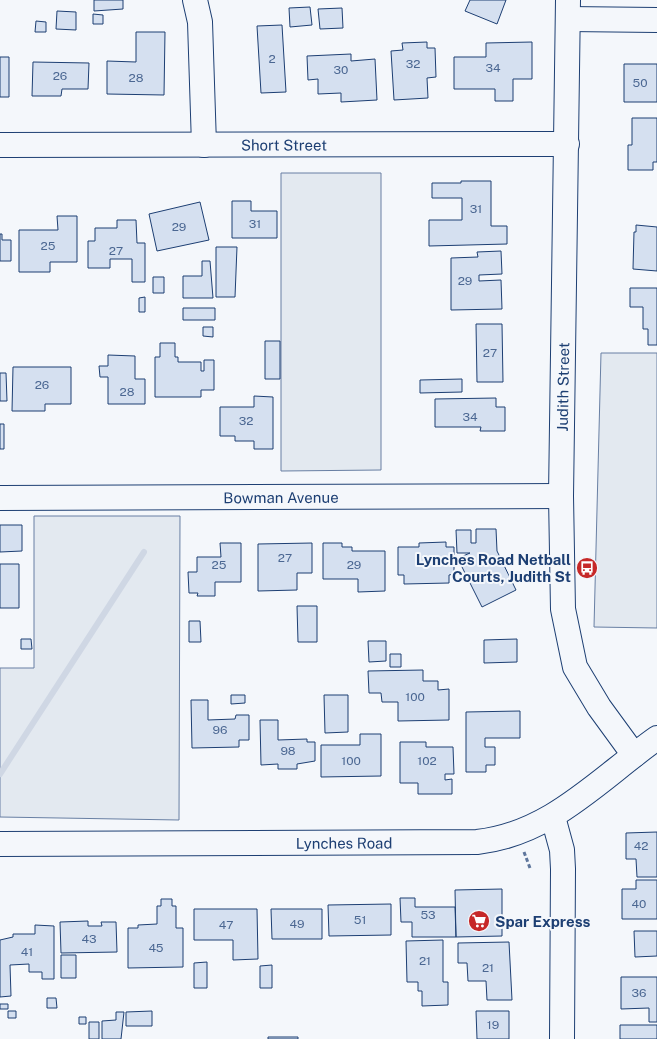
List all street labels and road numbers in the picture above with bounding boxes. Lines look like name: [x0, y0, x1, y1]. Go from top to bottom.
street label: Short Street: [241, 136, 327, 153]
street label: Judith Street: [554, 342, 572, 432]
street label: Bowman Avenue: [223, 488, 339, 506]
street label: Lynches Road: [296, 834, 392, 851]

